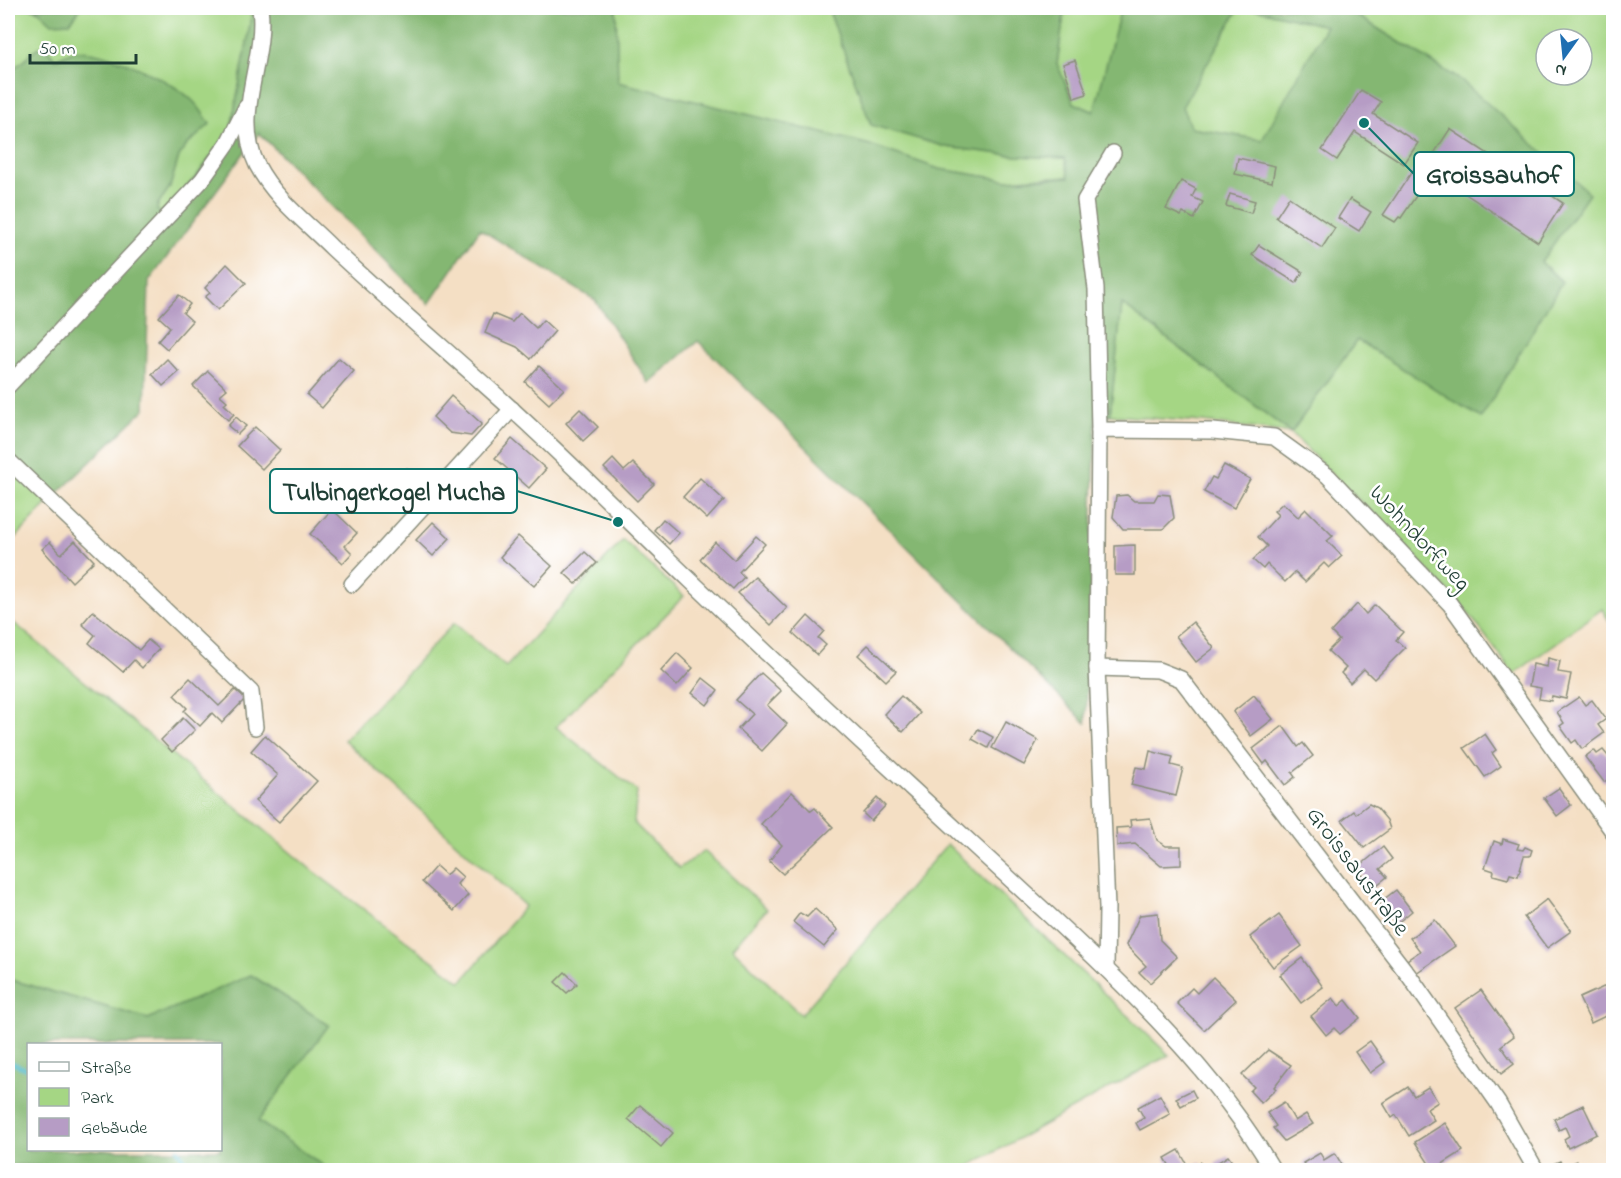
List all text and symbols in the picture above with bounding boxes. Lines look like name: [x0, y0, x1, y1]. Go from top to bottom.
scale bar: [30, 27, 136, 65]
north arrow: [1534, 27, 1594, 87]
text: 50 m: [39, 37, 76, 63]
text: N: [1552, 57, 1569, 83]
callout: Groissauhof: [1414, 152, 1574, 196]
text: Groissauhof: [1426, 158, 1563, 196]
callout: Tulbingerkogel Mucha: [270, 469, 517, 513]
text: Tulbingerkogel Mucha: [283, 475, 505, 514]
street label: Wohndorfweg: [1360, 478, 1478, 600]
street label: Groissaustraße: [1297, 800, 1418, 944]
legend: [27, 1043, 222, 1151]
text: Straße: [81, 1056, 132, 1082]
text: Park: [81, 1086, 114, 1112]
text: Gebäude: [81, 1116, 148, 1142]

